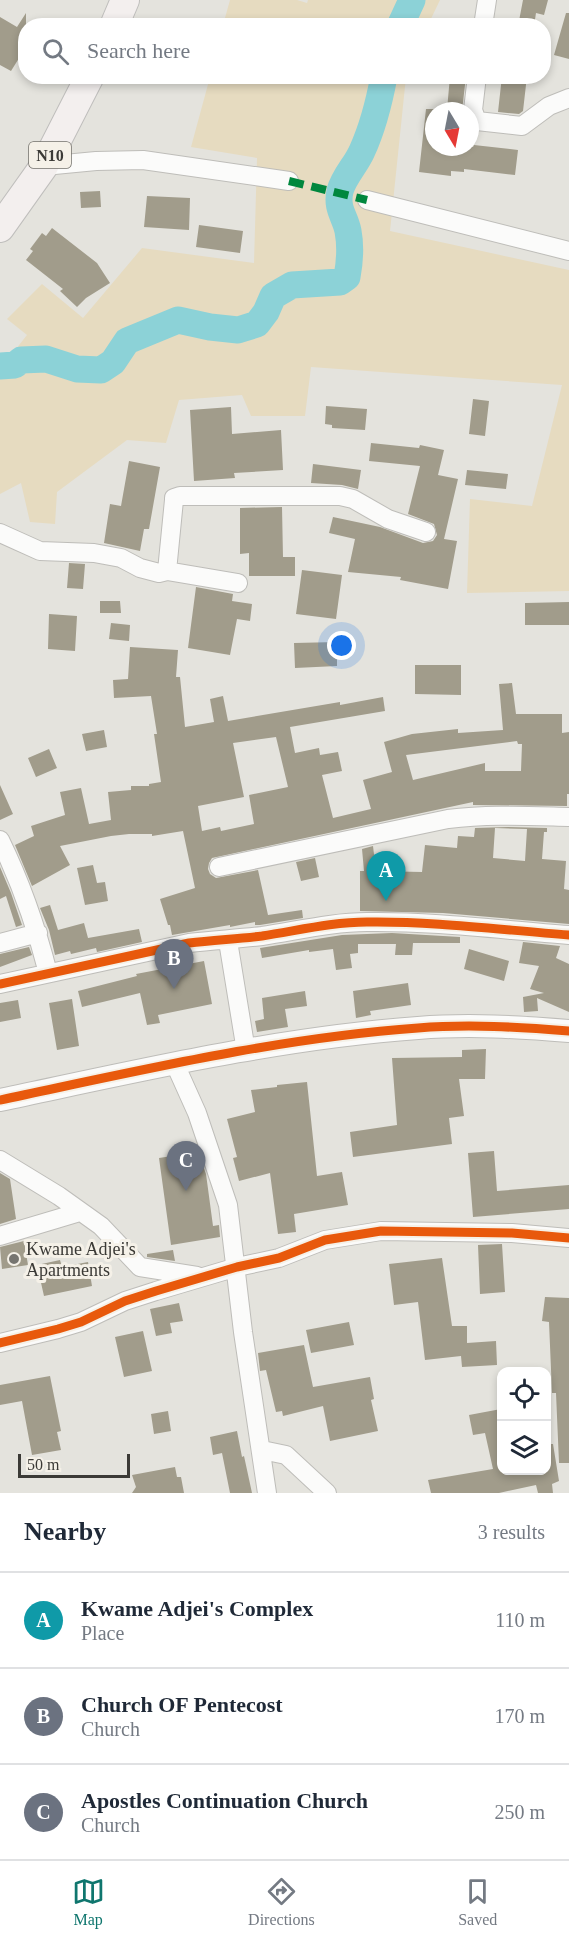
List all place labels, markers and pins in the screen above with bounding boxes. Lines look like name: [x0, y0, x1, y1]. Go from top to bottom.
pin: A: [366, 852, 406, 901]
pin: B: [154, 940, 194, 989]
pin: C: [166, 1142, 206, 1191]
place label: Kwame Adjei's Apartments: [26, 1239, 136, 1280]
marker: Kwame Adjei's Apartments: [7, 1252, 21, 1266]

